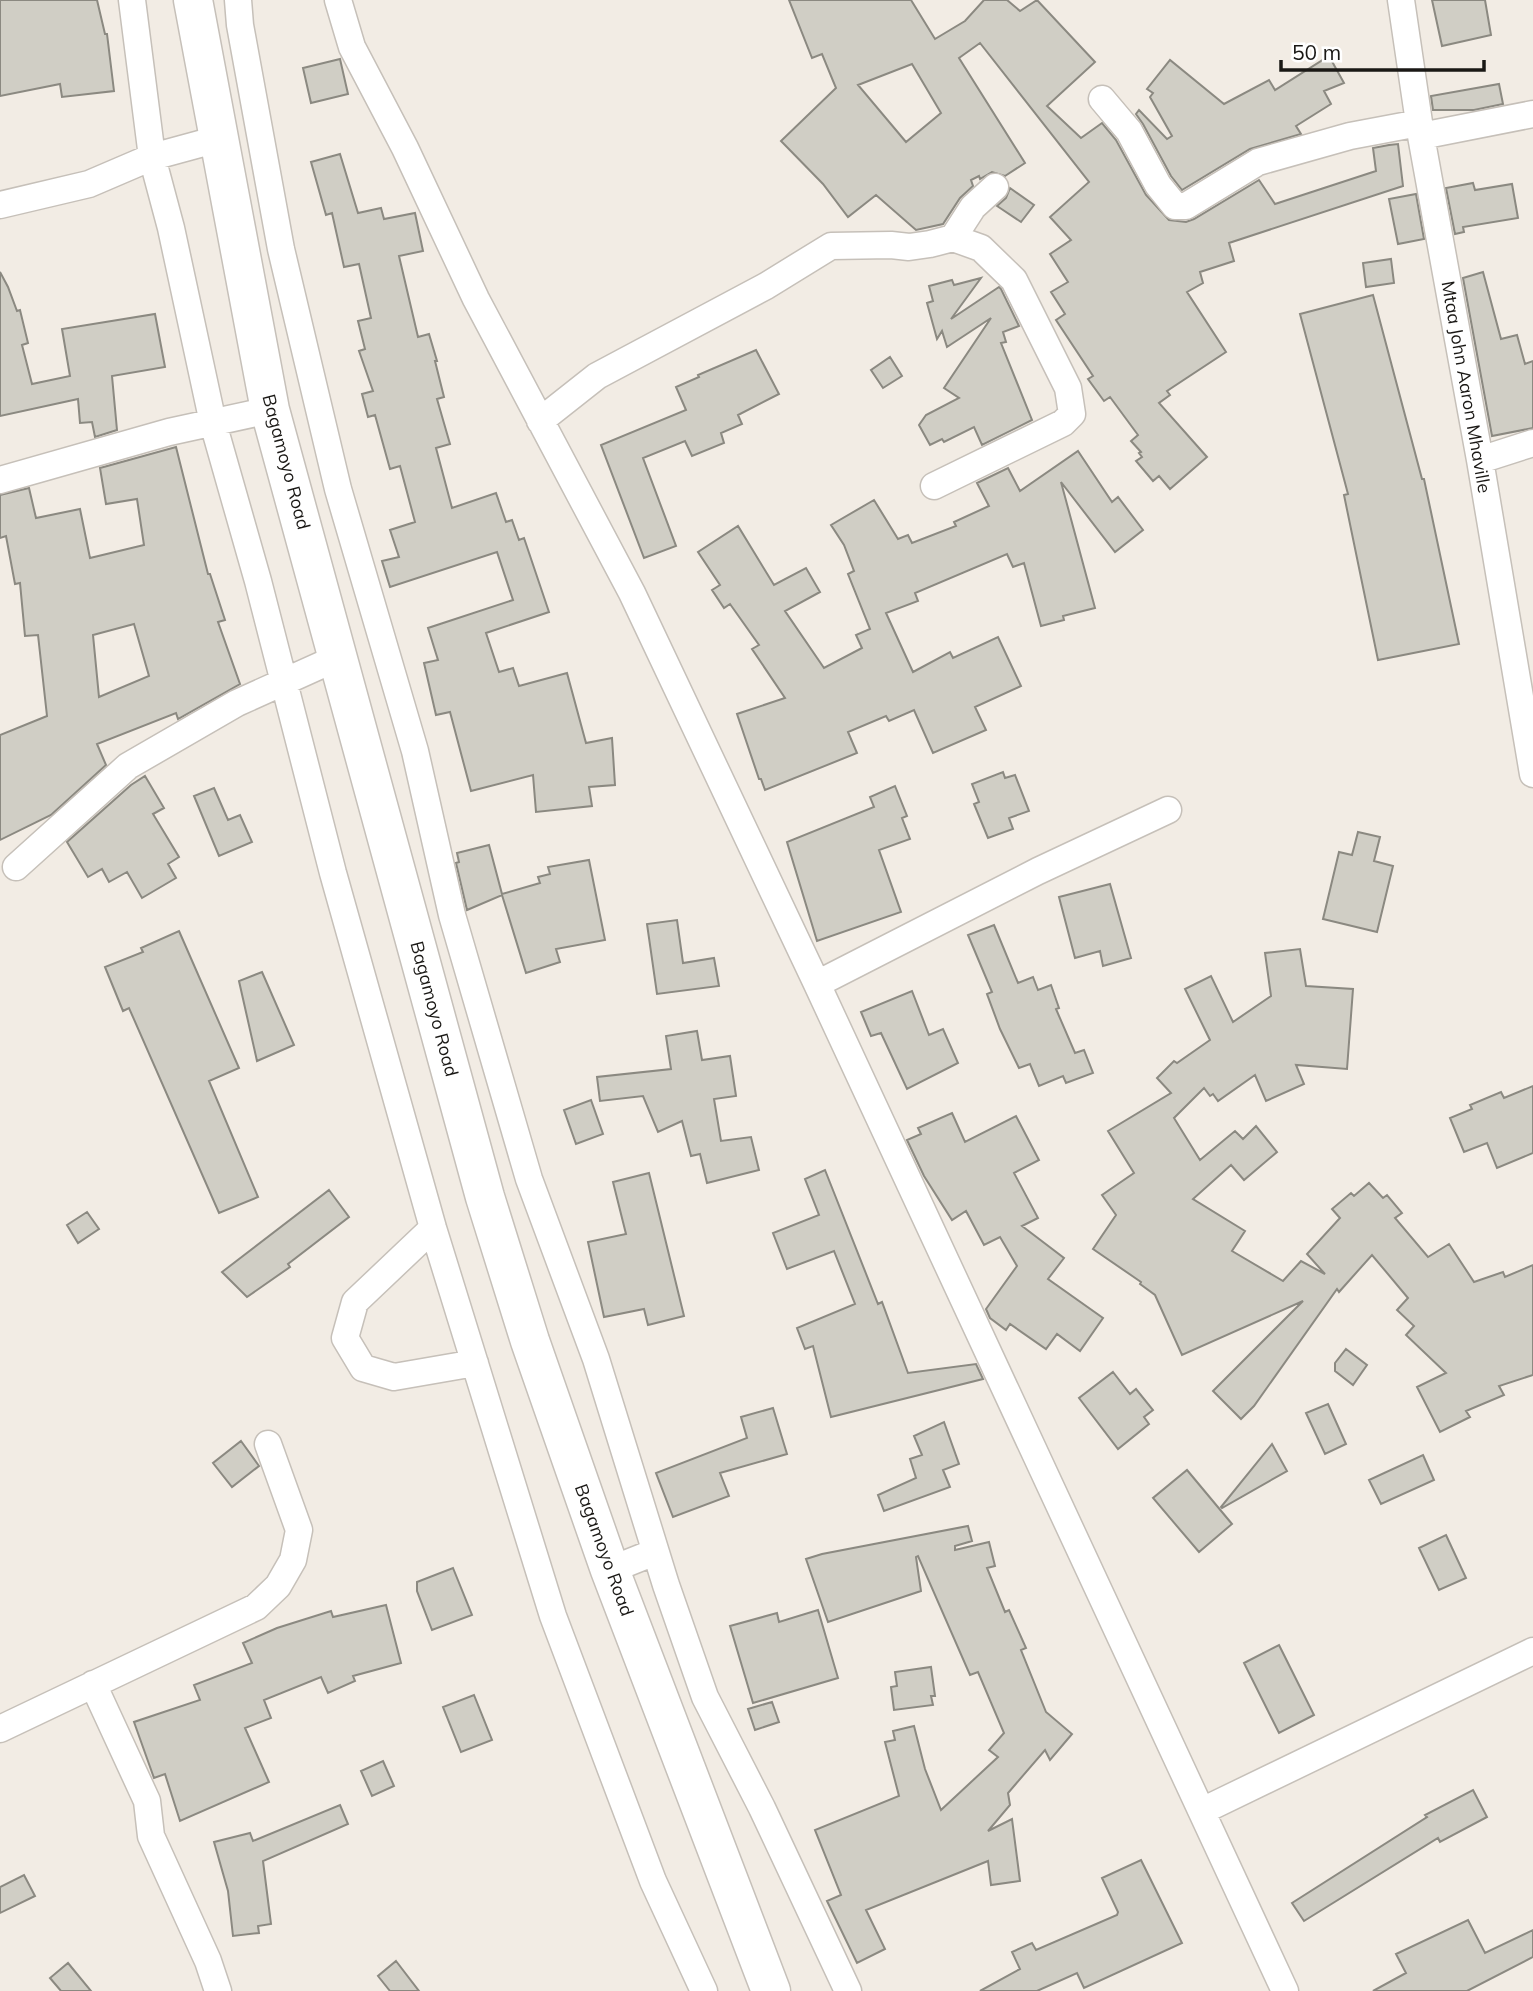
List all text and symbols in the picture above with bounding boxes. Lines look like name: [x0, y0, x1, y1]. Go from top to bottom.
scale bar: [1281, 28, 1484, 72]
text: 50 m: [1292, 39, 1341, 65]
street label: Mtaa John Aaron Mhaville: [1437, 279, 1496, 495]
street label: Bagamoyo Road: [257, 392, 316, 532]
street label: Bagamoyo Road: [405, 939, 464, 1079]
street label: Bagamoyo Road: [570, 1480, 639, 1619]

